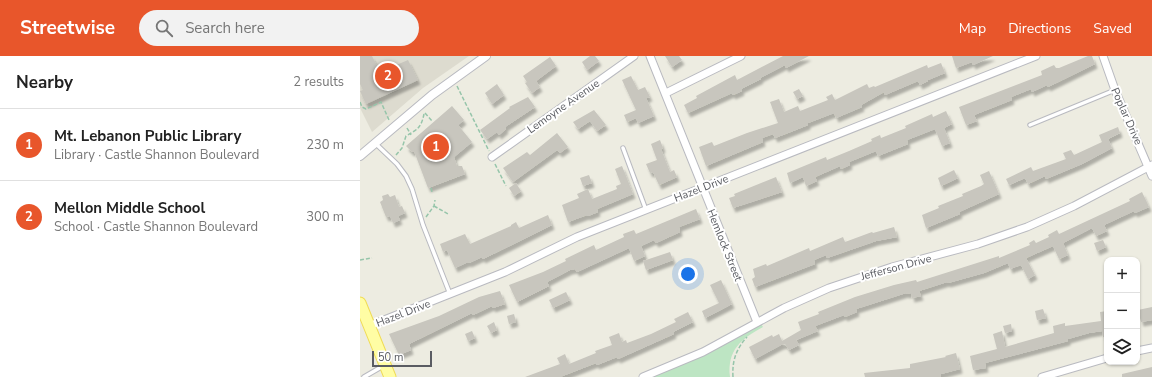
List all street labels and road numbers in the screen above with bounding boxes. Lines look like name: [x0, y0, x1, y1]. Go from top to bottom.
street label: Lemoyne Avenue: [524, 76, 603, 137]
street label: Poplar Drive: [1107, 85, 1146, 147]
street label: Hazel Drive: [672, 171, 731, 206]
street label: Hemlock Street: [703, 207, 746, 284]
street label: Jefferson Drive: [858, 251, 933, 284]
street label: Hazel Drive: [374, 296, 433, 331]

